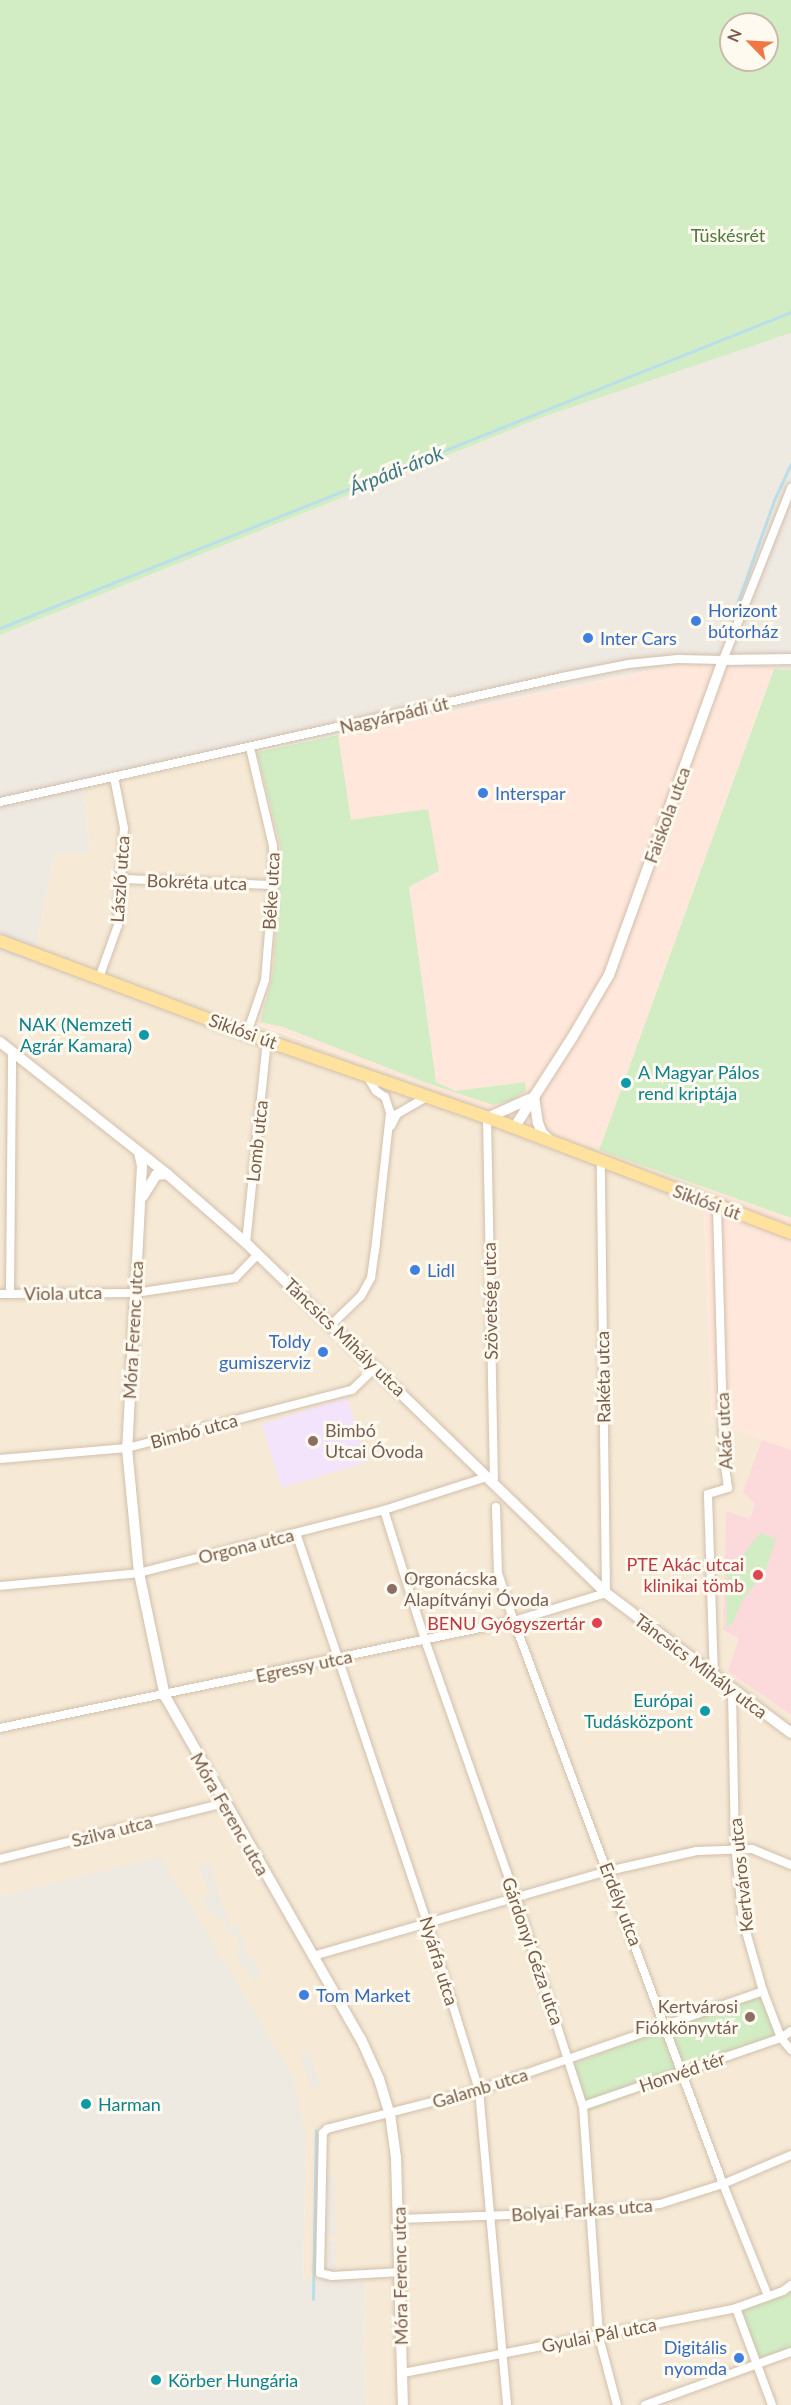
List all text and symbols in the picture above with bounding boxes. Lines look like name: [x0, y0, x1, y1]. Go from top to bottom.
north arrow: [719, 12, 779, 72]
text: N: [723, 26, 745, 45]
park label: Tüskésrét: [691, 224, 765, 246]
water label: Árpádi-árok: [346, 440, 446, 500]
place label: Horizont bútorház: [708, 600, 778, 642]
marker: Horizont bútorház: [689, 614, 703, 628]
place label: Inter Cars: [600, 627, 677, 649]
marker: Inter Cars: [581, 631, 595, 645]
street label: Nagyárpádi út: [338, 692, 450, 738]
street label: Faiskola utca: [640, 764, 694, 866]
place label: Interspar: [495, 782, 566, 804]
marker: Interspar: [476, 786, 490, 800]
street label: László utca: [106, 835, 134, 923]
street label: Béke utca: [258, 852, 284, 930]
street label: Bokréta utca: [146, 869, 248, 895]
street label: Siklósi út: [206, 1009, 280, 1053]
place label: NAK (Nemzeti Agrár Kamara): [18, 1014, 132, 1056]
marker: NAK (Nemzeti Agrár Kamara): [137, 1028, 151, 1042]
place label: A Magyar Pálos rend kriptája: [638, 1062, 760, 1104]
marker: A Magyar Pálos rend kriptája: [619, 1076, 633, 1090]
street label: Lomb utca: [242, 1099, 272, 1183]
street label: Siklósi út: [670, 1180, 744, 1224]
street label: Szövetség utca: [478, 1242, 502, 1360]
place label: Lidl: [427, 1259, 455, 1281]
street label: Móra Ferenc utca: [119, 1260, 147, 1400]
marker: Lidl: [408, 1263, 422, 1277]
street label: Táncsics Mihály utca: [279, 1273, 411, 1401]
street label: Viola utca: [24, 1282, 102, 1304]
place label: Toldy gumiszerviz: [219, 1331, 311, 1374]
street label: Rakéta utca: [591, 1331, 615, 1423]
marker: Toldy gumiszerviz: [316, 1345, 330, 1359]
street label: Akác utca: [711, 1392, 737, 1470]
street label: Bimbó utca: [148, 1409, 240, 1453]
place label: Bimbó Utcai Óvoda: [325, 1420, 424, 1462]
marker: Bimbó Utcai Óvoda: [306, 1434, 320, 1448]
street label: Orgona utca: [196, 1524, 296, 1568]
place label: PTE Akác utcai klinikai tömb: [626, 1554, 744, 1596]
marker: PTE Akác utcai klinikai tömb: [749, 1566, 767, 1584]
place label: Orgonácska Alapítványi Óvoda: [404, 1568, 549, 1610]
marker: Orgonácska Alapítványi Óvoda: [385, 1582, 399, 1596]
street label: Táncsics Mihály utca: [630, 1609, 772, 1723]
place label: BENU Gyógyszertár: [427, 1612, 585, 1634]
marker: BENU Gyógyszertár: [590, 1616, 604, 1630]
street label: Egressy utca: [254, 1645, 354, 1687]
place label: Európai Tudásközpont: [584, 1690, 693, 1732]
marker: Európai Tudásközpont: [698, 1704, 712, 1718]
street label: Móra Ferenc utca: [186, 1749, 274, 1879]
street label: Szilva utca: [69, 1811, 155, 1851]
street label: Kertváros utca: [724, 1817, 758, 1933]
street label: Erdély utca: [595, 1859, 647, 1949]
street label: Gárdonyi Géza utca: [498, 1874, 568, 2028]
street label: Nyárfa utca: [415, 1914, 463, 2008]
place label: Tom Market: [316, 1984, 411, 2006]
marker: Tom Market: [297, 1988, 311, 2002]
place label: Kertvárosi Fiókkönyvtár: [635, 1996, 738, 2038]
marker: Kertvárosi Fiókkönyvtár: [743, 2010, 757, 2024]
street label: Honvéd tér: [636, 2047, 728, 2097]
street label: Galamb utca: [430, 2063, 530, 2113]
place label: Harman: [98, 2093, 161, 2115]
marker: Harman: [79, 2097, 93, 2111]
street label: Bolyai Farkas utca: [511, 2194, 653, 2226]
street label: Móra Ferenc utca: [388, 2207, 412, 2345]
street label: Gyulai Pál utca: [540, 2313, 658, 2357]
place label: Digitális nyomda: [664, 2337, 727, 2380]
marker: Digitális nyomda: [732, 2351, 746, 2365]
place label: Körber Hungária: [168, 2369, 299, 2391]
marker: Körber Hungária: [149, 2373, 163, 2387]

